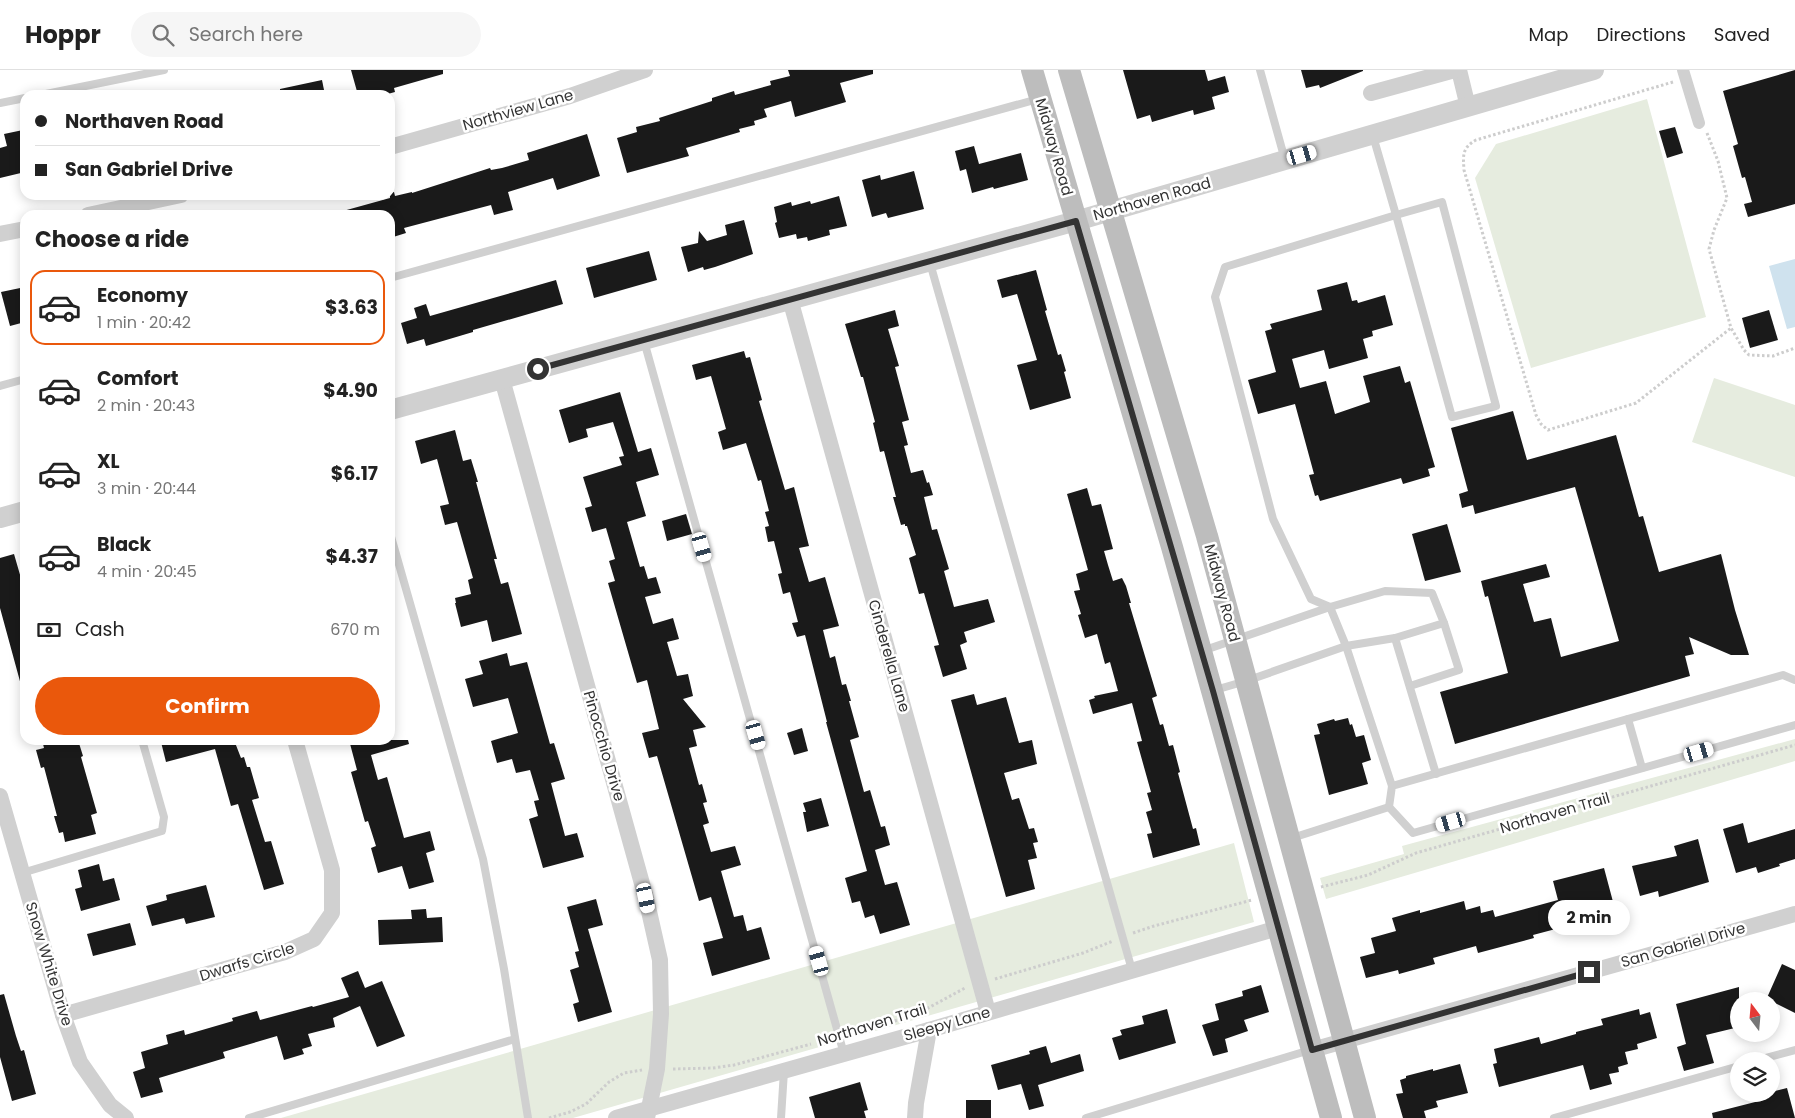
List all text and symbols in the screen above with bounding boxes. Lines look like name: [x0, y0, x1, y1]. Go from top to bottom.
search box: [131, 12, 481, 57]
text: Hoppr: [25, 18, 101, 51]
icon: search: [149, 21, 177, 49]
text: Search here: [189, 21, 303, 48]
text: Map: [1529, 22, 1568, 47]
text: Directions: [1596, 22, 1686, 47]
text: Saved: [1714, 22, 1770, 47]
street label: Northview Lane: [460, 84, 576, 135]
street label: Midway Road: [1031, 96, 1078, 198]
text: Northaven Road: [65, 108, 224, 135]
car: [1285, 144, 1318, 166]
text: San Gabriel Drive: [65, 156, 233, 183]
street label: Northaven Road: [1091, 172, 1213, 225]
text: Choose a ride: [35, 224, 189, 255]
text: Economy: [97, 282, 188, 309]
icon: car: [37, 285, 82, 330]
text: $3.63: [325, 294, 378, 321]
text: 1 min · 20:42: [97, 311, 191, 334]
route start: [527, 358, 549, 380]
text: Comfort: [97, 365, 179, 392]
icon: car: [37, 368, 82, 413]
text: $4.90: [323, 377, 378, 404]
text: 2 min · 20:43: [97, 394, 195, 417]
text: XL: [97, 448, 120, 475]
icon: car: [37, 451, 82, 496]
text: $6.17: [331, 460, 378, 487]
text: 3 min · 20:44: [97, 477, 196, 500]
text: Black: [97, 531, 151, 558]
car: [690, 531, 713, 563]
icon: car: [37, 534, 82, 579]
street label: Midway Road: [1199, 542, 1246, 644]
text: $4.37: [326, 543, 378, 570]
text: 4 min · 20:45: [97, 560, 197, 583]
street label: Cinderella Lane: [863, 597, 916, 715]
icon: cash: [35, 616, 63, 644]
text: Cash: [75, 616, 125, 643]
text: 670 m: [330, 618, 380, 641]
button: Confirm: [35, 677, 380, 735]
street label: Pinocchio Drive: [579, 688, 630, 804]
car: [744, 719, 767, 751]
car: [1682, 741, 1715, 763]
street label: Northaven Trail: [1497, 787, 1612, 838]
car: [1434, 811, 1467, 833]
car: [635, 882, 656, 914]
street label: Snow White Drive: [21, 899, 78, 1028]
callout: 2 min: [1548, 900, 1630, 934]
text: 2 min: [1567, 906, 1611, 929]
street label: San Gabriel Drive: [1618, 917, 1747, 972]
street label: Dwarfs Circle: [197, 937, 297, 986]
car: [807, 945, 830, 977]
route end: [1578, 961, 1600, 983]
north arrow: [1730, 992, 1780, 1042]
map controls: [1730, 992, 1780, 1102]
street label: Northaven Trail: [815, 998, 929, 1051]
street label: Sleepy Lane: [901, 1001, 993, 1046]
button: layers: [1730, 1052, 1780, 1102]

